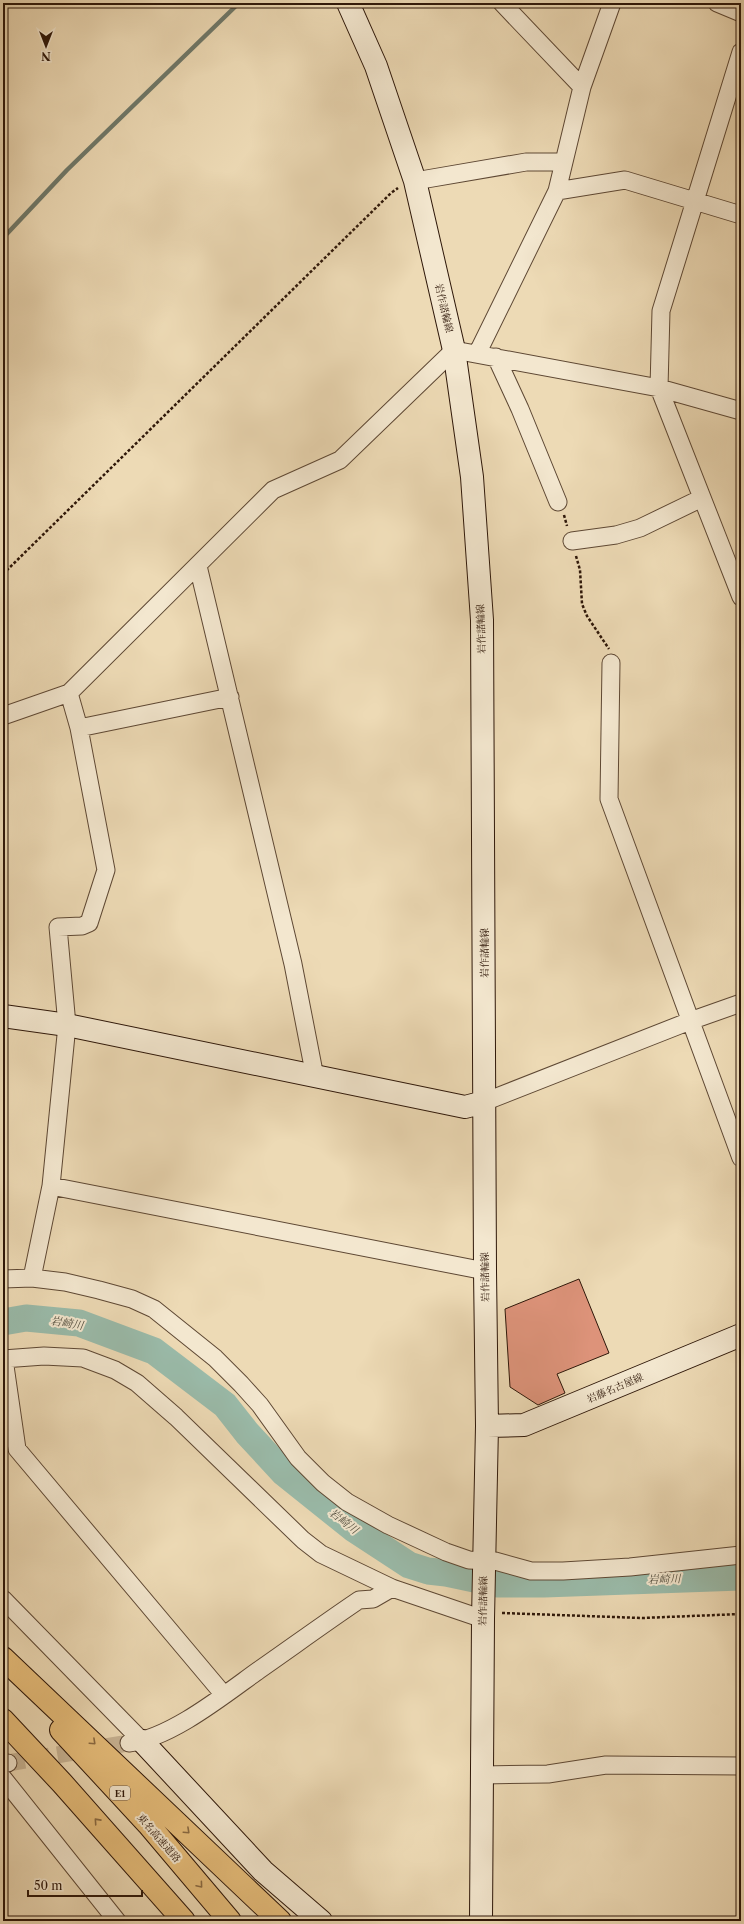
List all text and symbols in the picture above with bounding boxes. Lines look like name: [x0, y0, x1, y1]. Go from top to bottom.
north arrow: [26, 26, 66, 66]
text: N: [41, 49, 51, 63]
street label: 岩作諸輪線: [432, 282, 456, 334]
street label: 岩作諸輪線: [474, 604, 488, 654]
street label: 岩作諸輪線: [478, 928, 491, 978]
street label: 岩作諸輪線: [478, 1252, 492, 1302]
water label: 岩崎川: [50, 1314, 85, 1333]
street label: 岩藤名古屋線: [585, 1370, 645, 1406]
water label: 岩崎川: [327, 1505, 362, 1537]
water label: 岩崎川: [647, 1571, 682, 1587]
street label: 岩作諸輪線: [476, 1576, 490, 1626]
one-way arrow: [88, 1737, 96, 1745]
road number: E1: [110, 1786, 130, 1800]
street label: 東名高速道路: [134, 1811, 184, 1865]
one-way arrow: [94, 1818, 101, 1826]
one-way arrow: [182, 1826, 190, 1834]
scale bar: [28, 1872, 142, 1898]
text: 50 m: [34, 1878, 63, 1893]
one-way arrow: [195, 1880, 202, 1888]

